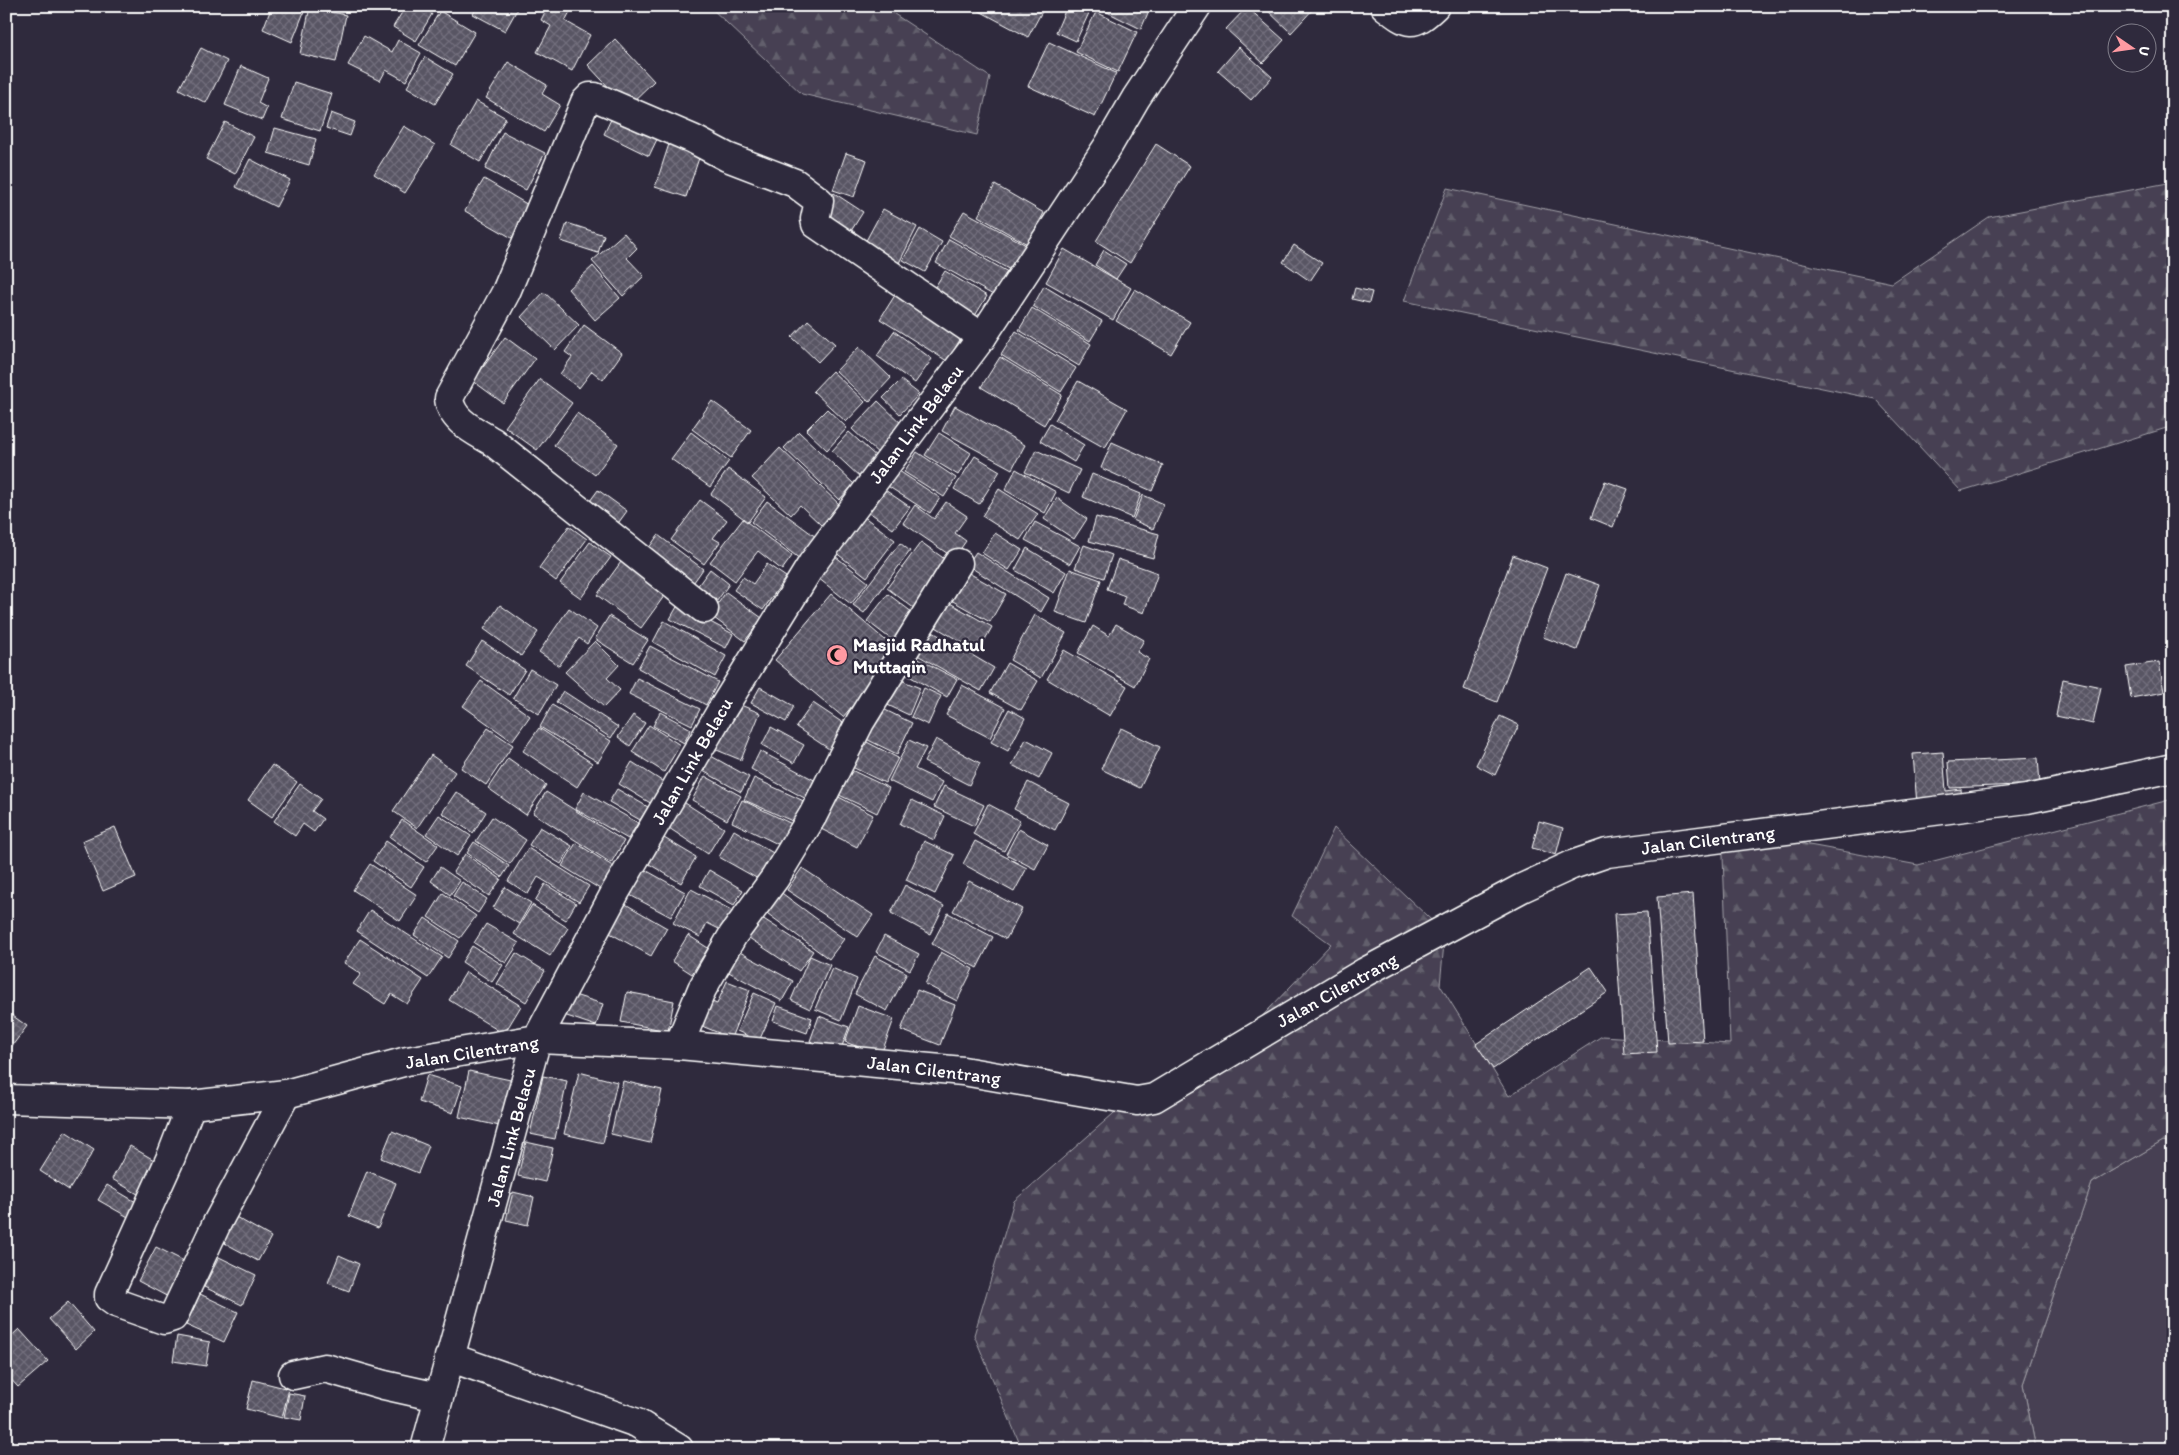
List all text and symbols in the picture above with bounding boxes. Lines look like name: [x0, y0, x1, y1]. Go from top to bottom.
north arrow: [2106, 22, 2156, 72]
text: U: [2135, 44, 2154, 57]
street label: Jalan Link Belacu: [864, 360, 968, 488]
place label: Masjid Radhatul Muttaqin: [853, 633, 985, 678]
mosque icon: Masjid Radhatul Muttaqin: [825, 643, 849, 667]
street label: Jalan Link Belacu: [646, 693, 738, 829]
street label: Jalan Cilentrang: [1640, 820, 1776, 860]
street label: Jalan Cilentrang: [1273, 947, 1402, 1033]
street label: Jalan Cilentrang: [404, 1030, 541, 1074]
street label: Jalan Cilentrang: [866, 1050, 1002, 1090]
street label: Jalan Link Belacu: [481, 1065, 541, 1209]

